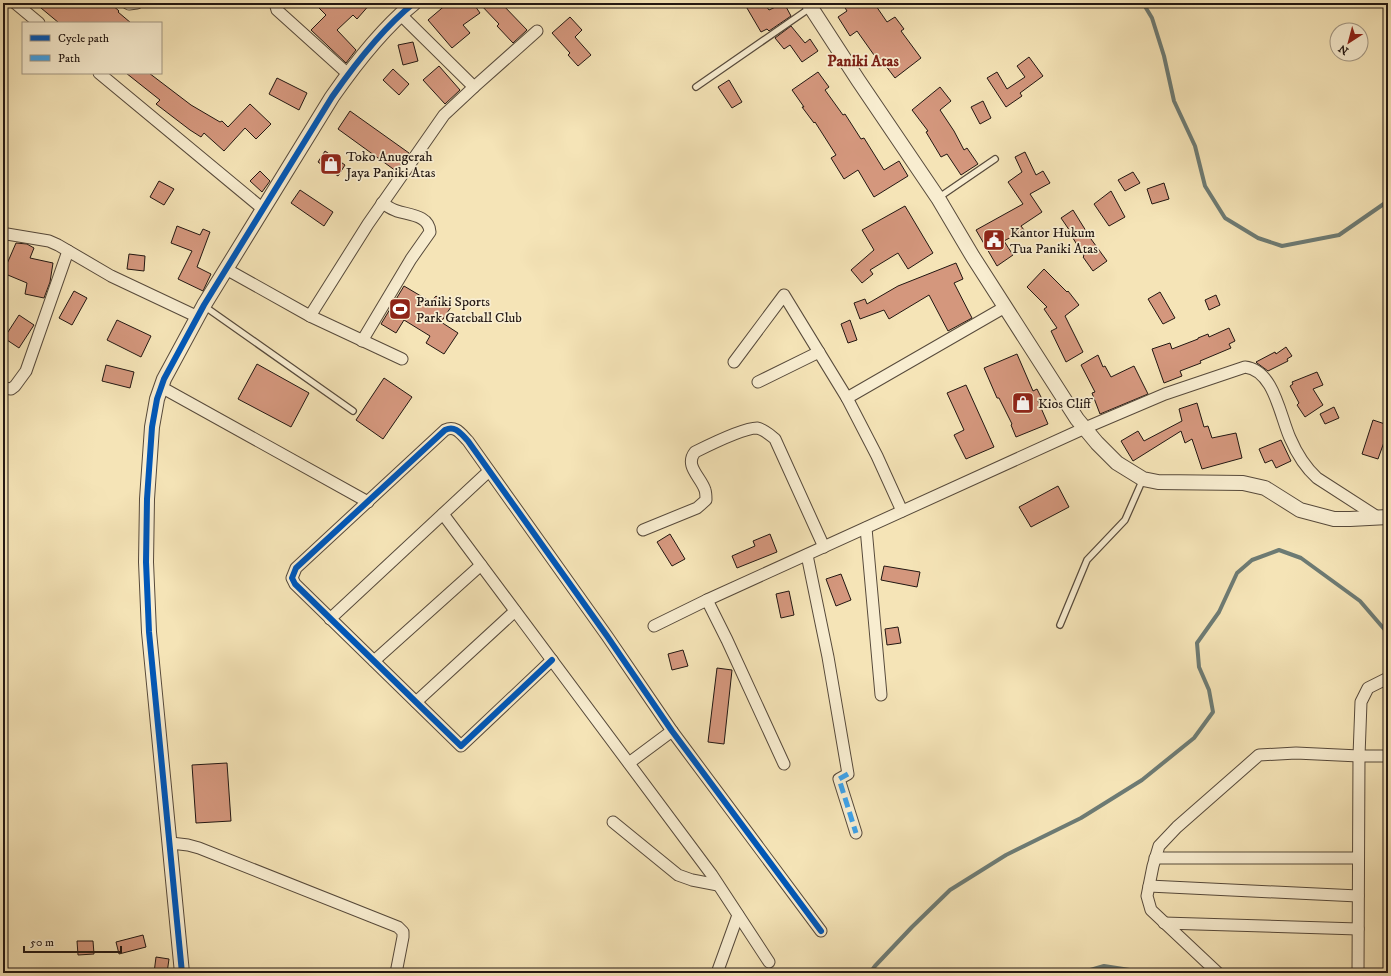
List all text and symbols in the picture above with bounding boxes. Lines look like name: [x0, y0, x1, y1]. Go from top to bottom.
legend: [22, 22, 162, 74]
north arrow: [1329, 22, 1369, 62]
text: Cycle path: [58, 31, 110, 46]
text: N: [1336, 41, 1351, 58]
text: Path: [58, 51, 81, 66]
district label: Paniki Atas: [827, 51, 899, 71]
place label: Toko Anugerah Jaya Paniki Atas: [344, 148, 436, 182]
shop icon: Toko Anugerah Jaya Paniki Atas: [318, 151, 344, 177]
place label: Kantor Hukum Tua Paniki Atas: [1010, 224, 1098, 258]
public building icon: Kantor Hukum Tua Paniki Atas: [981, 227, 1007, 253]
place label: Paniki Sports Park Gateball Club: [416, 293, 522, 327]
sports icon: Paniki Sports Park Gateball Club: [387, 296, 413, 322]
shop icon: Kios Cliff: [1010, 390, 1036, 416]
place label: Kios Cliff: [1038, 395, 1093, 413]
scale bar: [24, 928, 121, 954]
text: 50 m: [30, 935, 54, 950]

